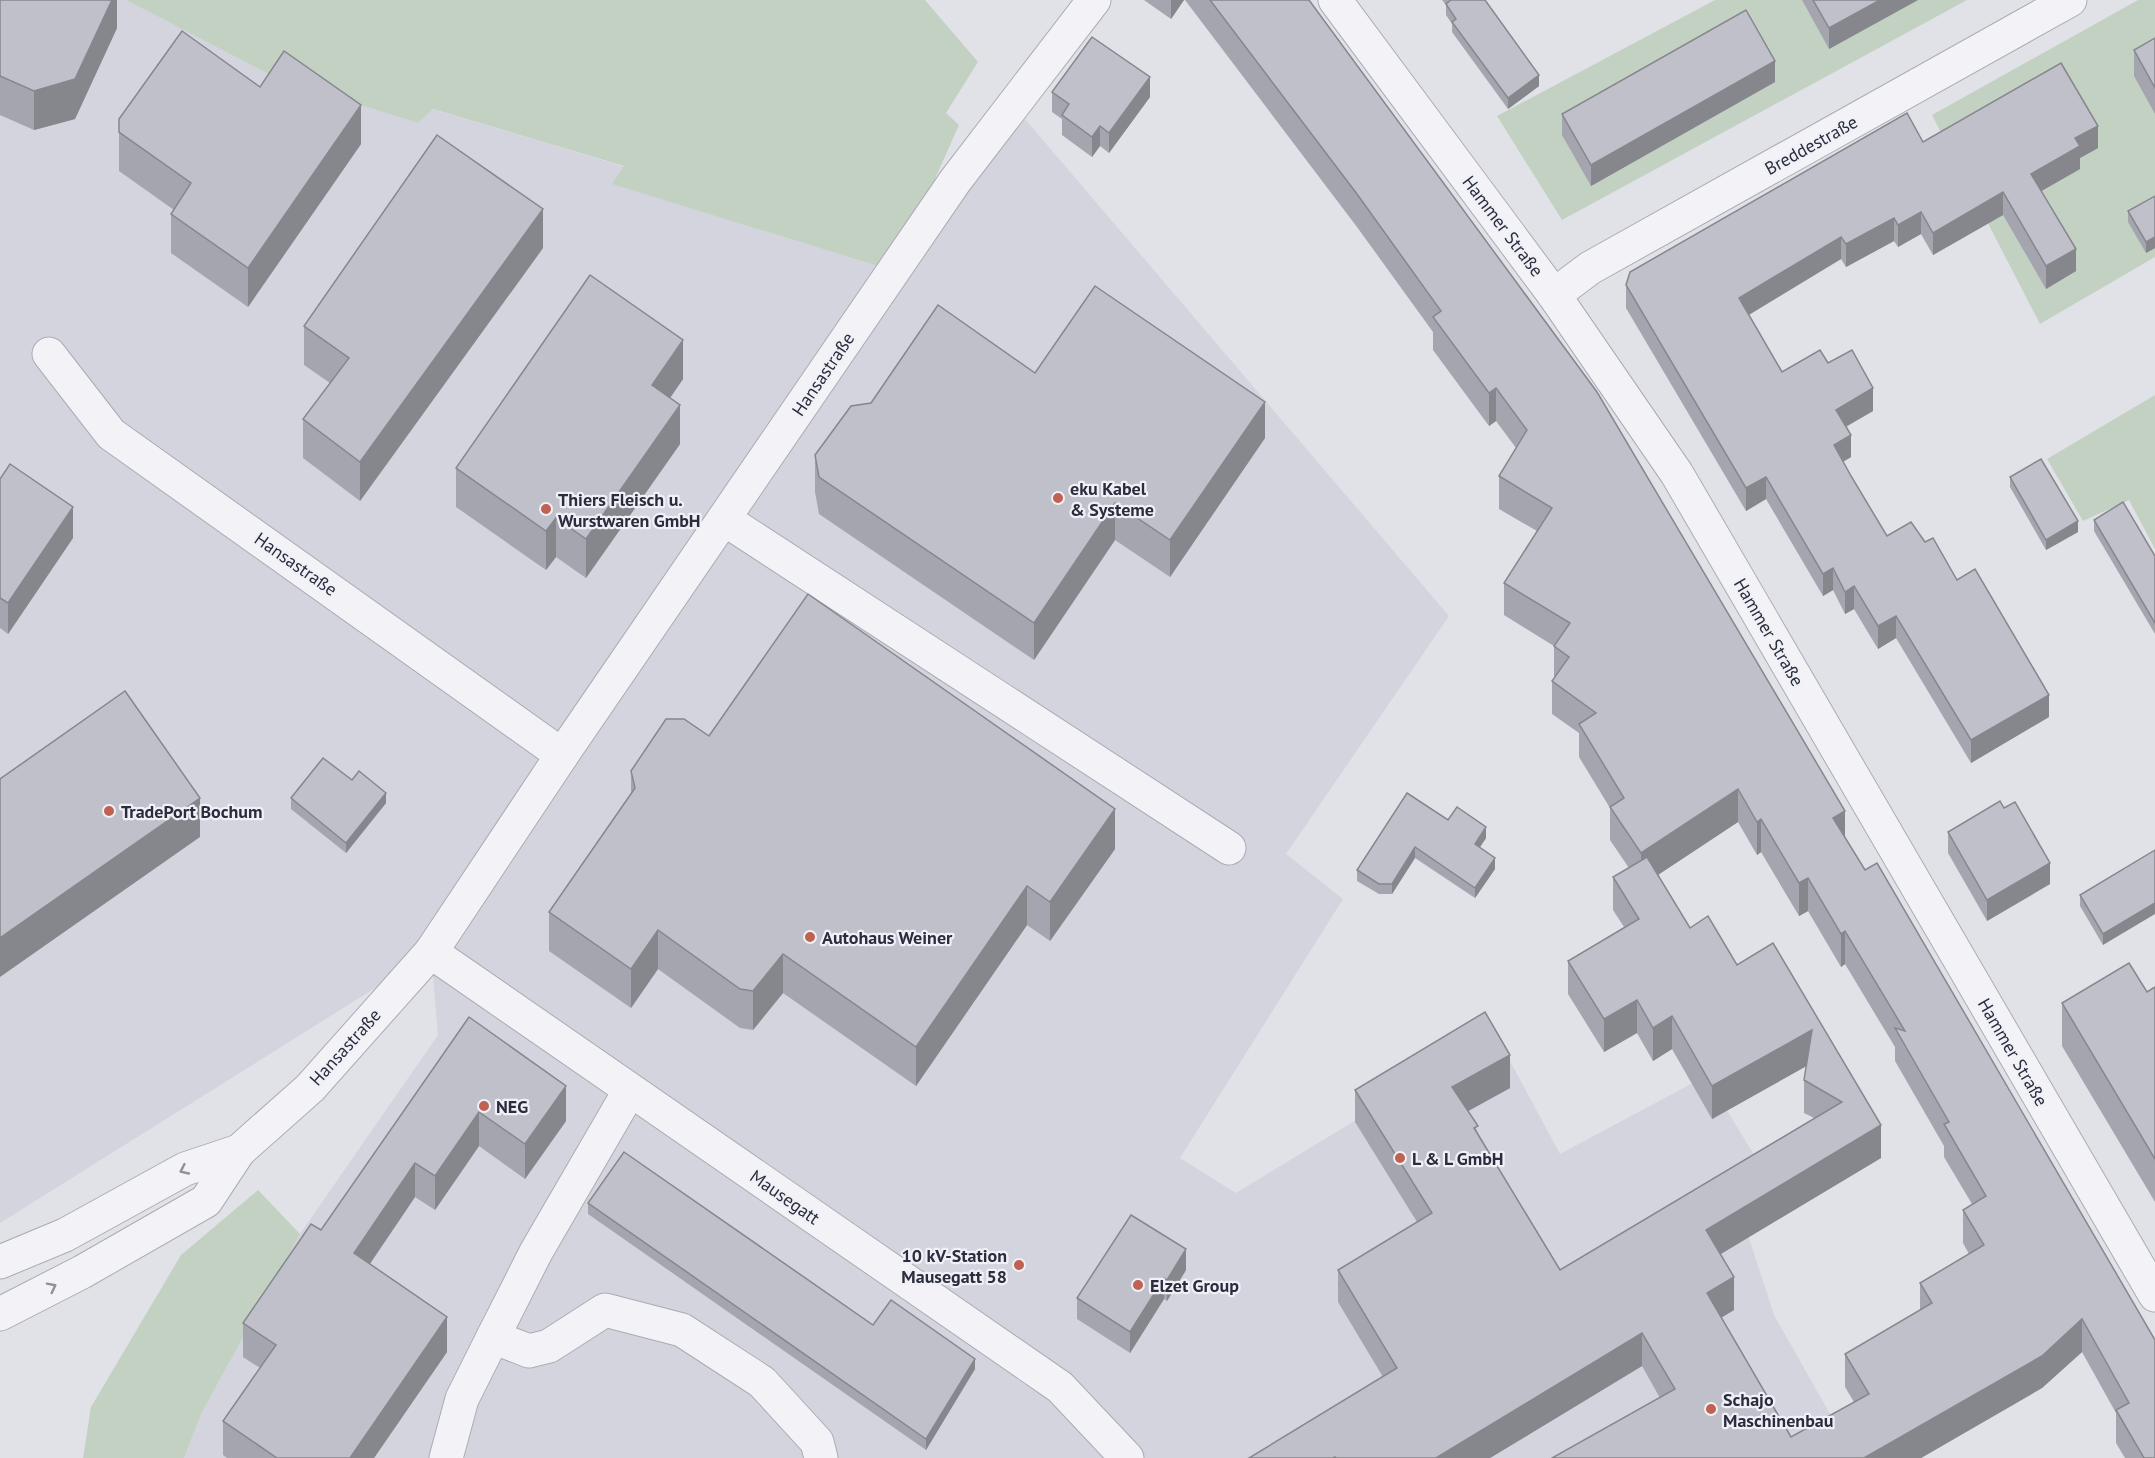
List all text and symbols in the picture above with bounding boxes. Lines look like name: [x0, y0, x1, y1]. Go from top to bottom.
street label: Breddestraße: [1760, 110, 1862, 180]
street label: Hammer Straße: [1457, 171, 1549, 281]
street label: Hansastraße: [787, 328, 859, 420]
place label: eku Kabel & Systeme: [1070, 477, 1154, 521]
place label: Thiers Fleisch u. Wurstwaren GmbH: [558, 488, 701, 532]
marker: eku Kabel & Systeme: [1051, 491, 1065, 505]
marker: Thiers Fleisch u. Wurstwaren GmbH: [539, 502, 553, 516]
street label: Hansastraße: [250, 527, 342, 601]
street label: Hammer Straße: [1729, 574, 1809, 690]
place label: TradePort Bochum: [121, 800, 263, 823]
marker: TradePort Bochum: [102, 804, 116, 818]
place label: Autohaus Weiner: [822, 926, 953, 949]
marker: Autohaus Weiner: [803, 930, 817, 944]
street label: Hammer Straße: [1973, 994, 2053, 1110]
street label: Hansastraße: [304, 1004, 386, 1090]
place label: NEG: [496, 1095, 528, 1118]
marker: NEG: [477, 1099, 491, 1113]
place label: L & L GmbH: [1412, 1147, 1504, 1170]
marker: L & L GmbH: [1393, 1151, 1407, 1165]
one-way arrow: [179, 1163, 190, 1175]
street label: Mausegatt: [746, 1165, 824, 1229]
place label: 10 kV-Station Mausegatt 58: [901, 1244, 1007, 1288]
marker: 10 kV-Station Mausegatt 58: [1012, 1258, 1026, 1272]
place label: Elzet Group: [1150, 1274, 1239, 1297]
marker: Elzet Group: [1131, 1278, 1145, 1292]
one-way arrow: [46, 1283, 56, 1294]
place label: Schajo Maschinenbau: [1723, 1388, 1833, 1432]
marker: Schajo Maschinenbau: [1704, 1402, 1718, 1416]

